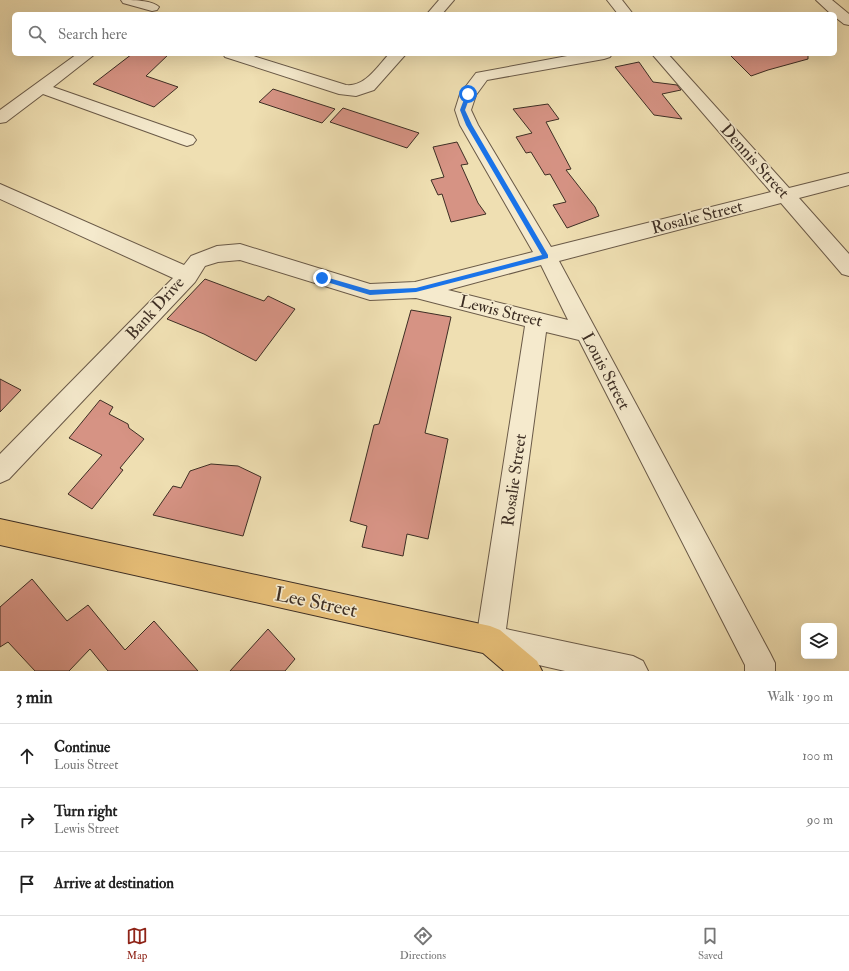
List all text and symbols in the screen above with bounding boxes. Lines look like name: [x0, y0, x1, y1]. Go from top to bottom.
search box: [12, 12, 837, 56]
icon: search: [26, 23, 48, 45]
text: Search here: [58, 25, 127, 44]
route start: [459, 85, 477, 103]
street label: Dennis Street: [716, 119, 794, 203]
street label: Rosalie Street: [649, 195, 745, 238]
route end: [313, 269, 331, 287]
street label: Bank Drive: [121, 272, 189, 344]
street label: Lewis Street: [457, 291, 545, 332]
street label: Louis Street: [577, 329, 635, 414]
street label: Rosalie Street: [497, 432, 531, 528]
street label: Lee Street: [273, 581, 360, 623]
map controls: [801, 623, 837, 659]
button: layers: [801, 623, 837, 659]
text: 3 min: [16, 687, 53, 708]
text: Walk · 190 m: [767, 689, 833, 705]
text: Continue: [54, 738, 110, 757]
icon: ahead: [16, 745, 38, 767]
text: 100 m: [802, 748, 833, 764]
text: Louis Street: [54, 757, 118, 773]
text: Turn right: [54, 802, 117, 821]
icon: right: [16, 809, 38, 831]
text: 90 m: [807, 812, 833, 828]
text: Lewis Street: [54, 821, 119, 837]
icon: arrive: [16, 873, 38, 895]
text: Arrive at destination: [54, 874, 174, 893]
tab: Map: [126, 925, 148, 962]
tab: Directions: [400, 925, 446, 962]
tab: Saved: [698, 925, 723, 962]

